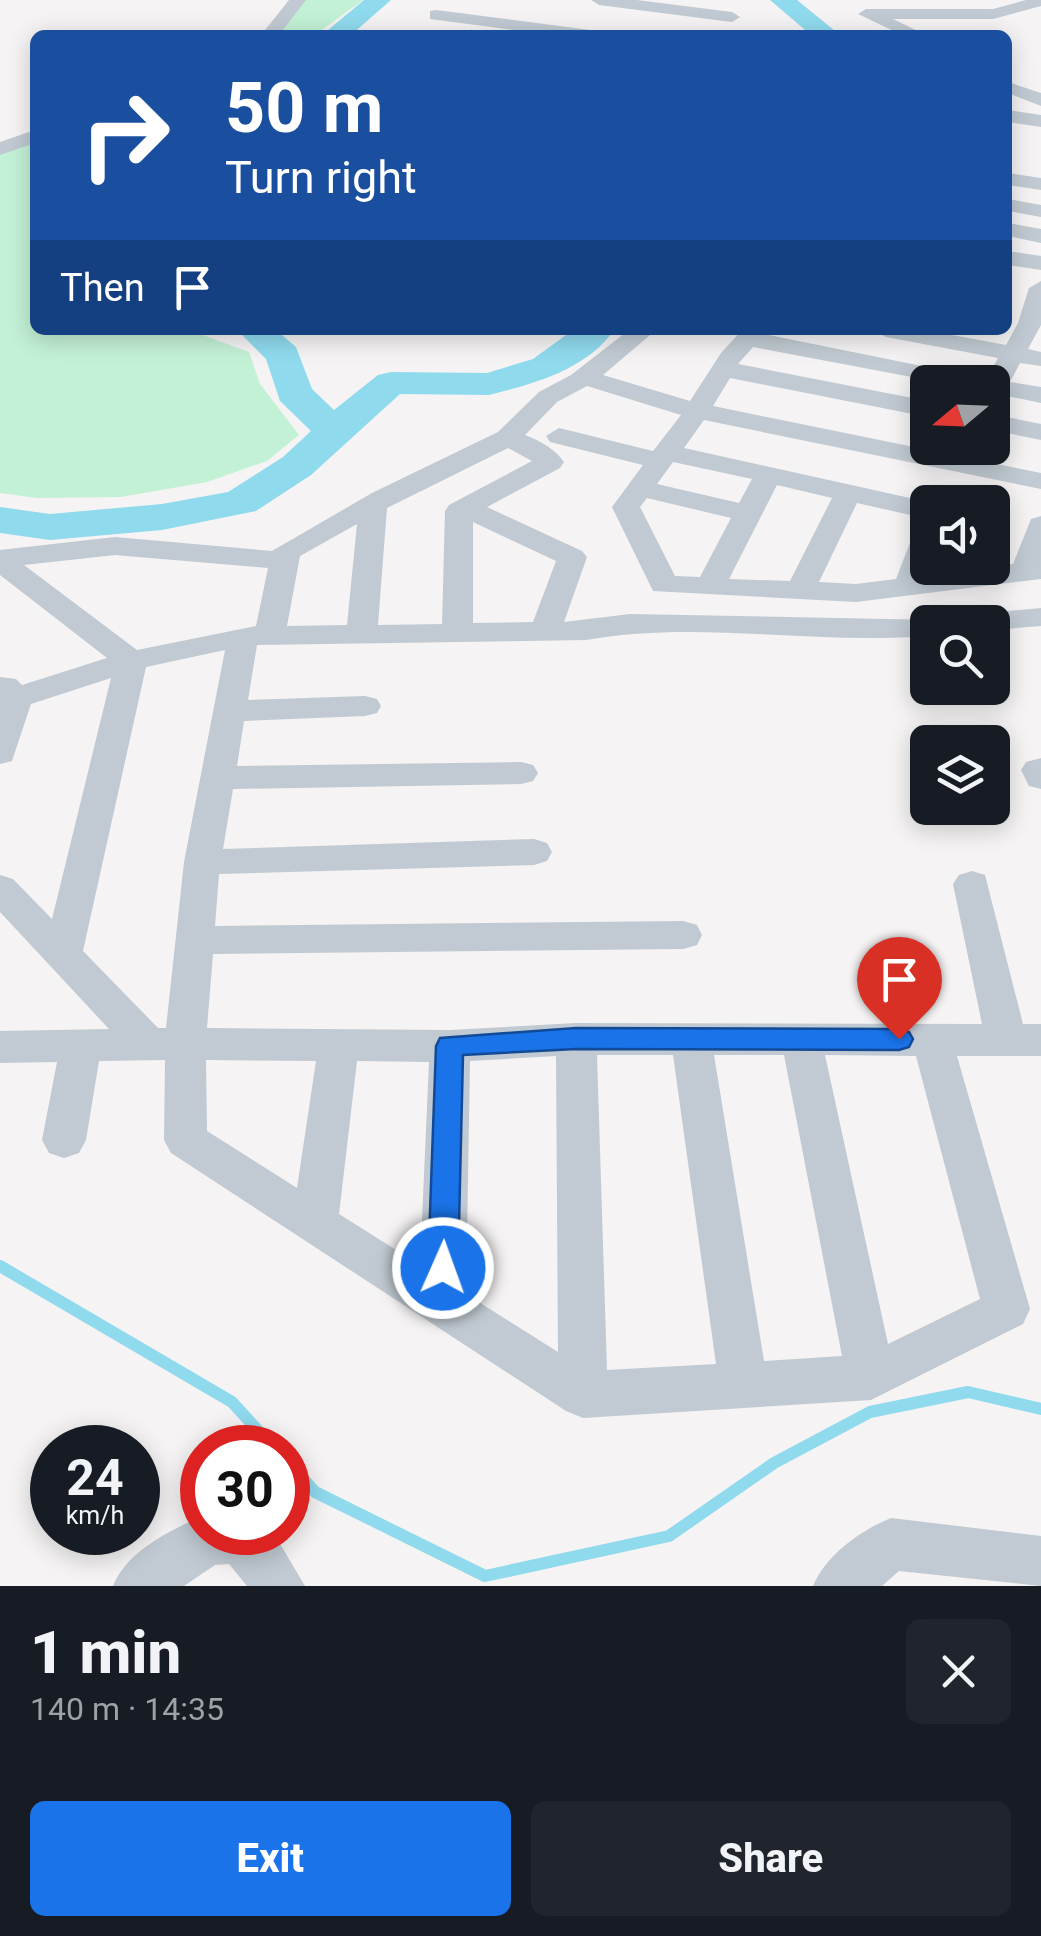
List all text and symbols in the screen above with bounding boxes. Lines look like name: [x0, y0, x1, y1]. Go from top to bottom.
text: 50 m: [225, 67, 383, 149]
icon: right: [60, 70, 190, 200]
text: Turn right: [225, 151, 417, 204]
icon: arrive: [165, 260, 220, 315]
text: Then: [60, 266, 145, 310]
north arrow: [910, 365, 1010, 465]
map controls: [910, 365, 1010, 825]
button: sound: [910, 485, 1010, 585]
button: search: [910, 605, 1010, 705]
button: layers: [910, 725, 1010, 825]
pin: [857, 937, 942, 1040]
icon: arrive: [872, 952, 927, 1007]
position arrow: [391, 1216, 495, 1320]
speed limit sign: 30: [180, 1425, 310, 1555]
text: 24: [66, 1449, 124, 1507]
text: km/h: [66, 1501, 124, 1530]
text: 1 min: [30, 1617, 181, 1688]
button: close: [906, 1619, 1011, 1724]
text: 140 m · 14:35: [30, 1690, 224, 1728]
button: Exit: [30, 1801, 511, 1916]
button: Share: [531, 1801, 1011, 1916]

